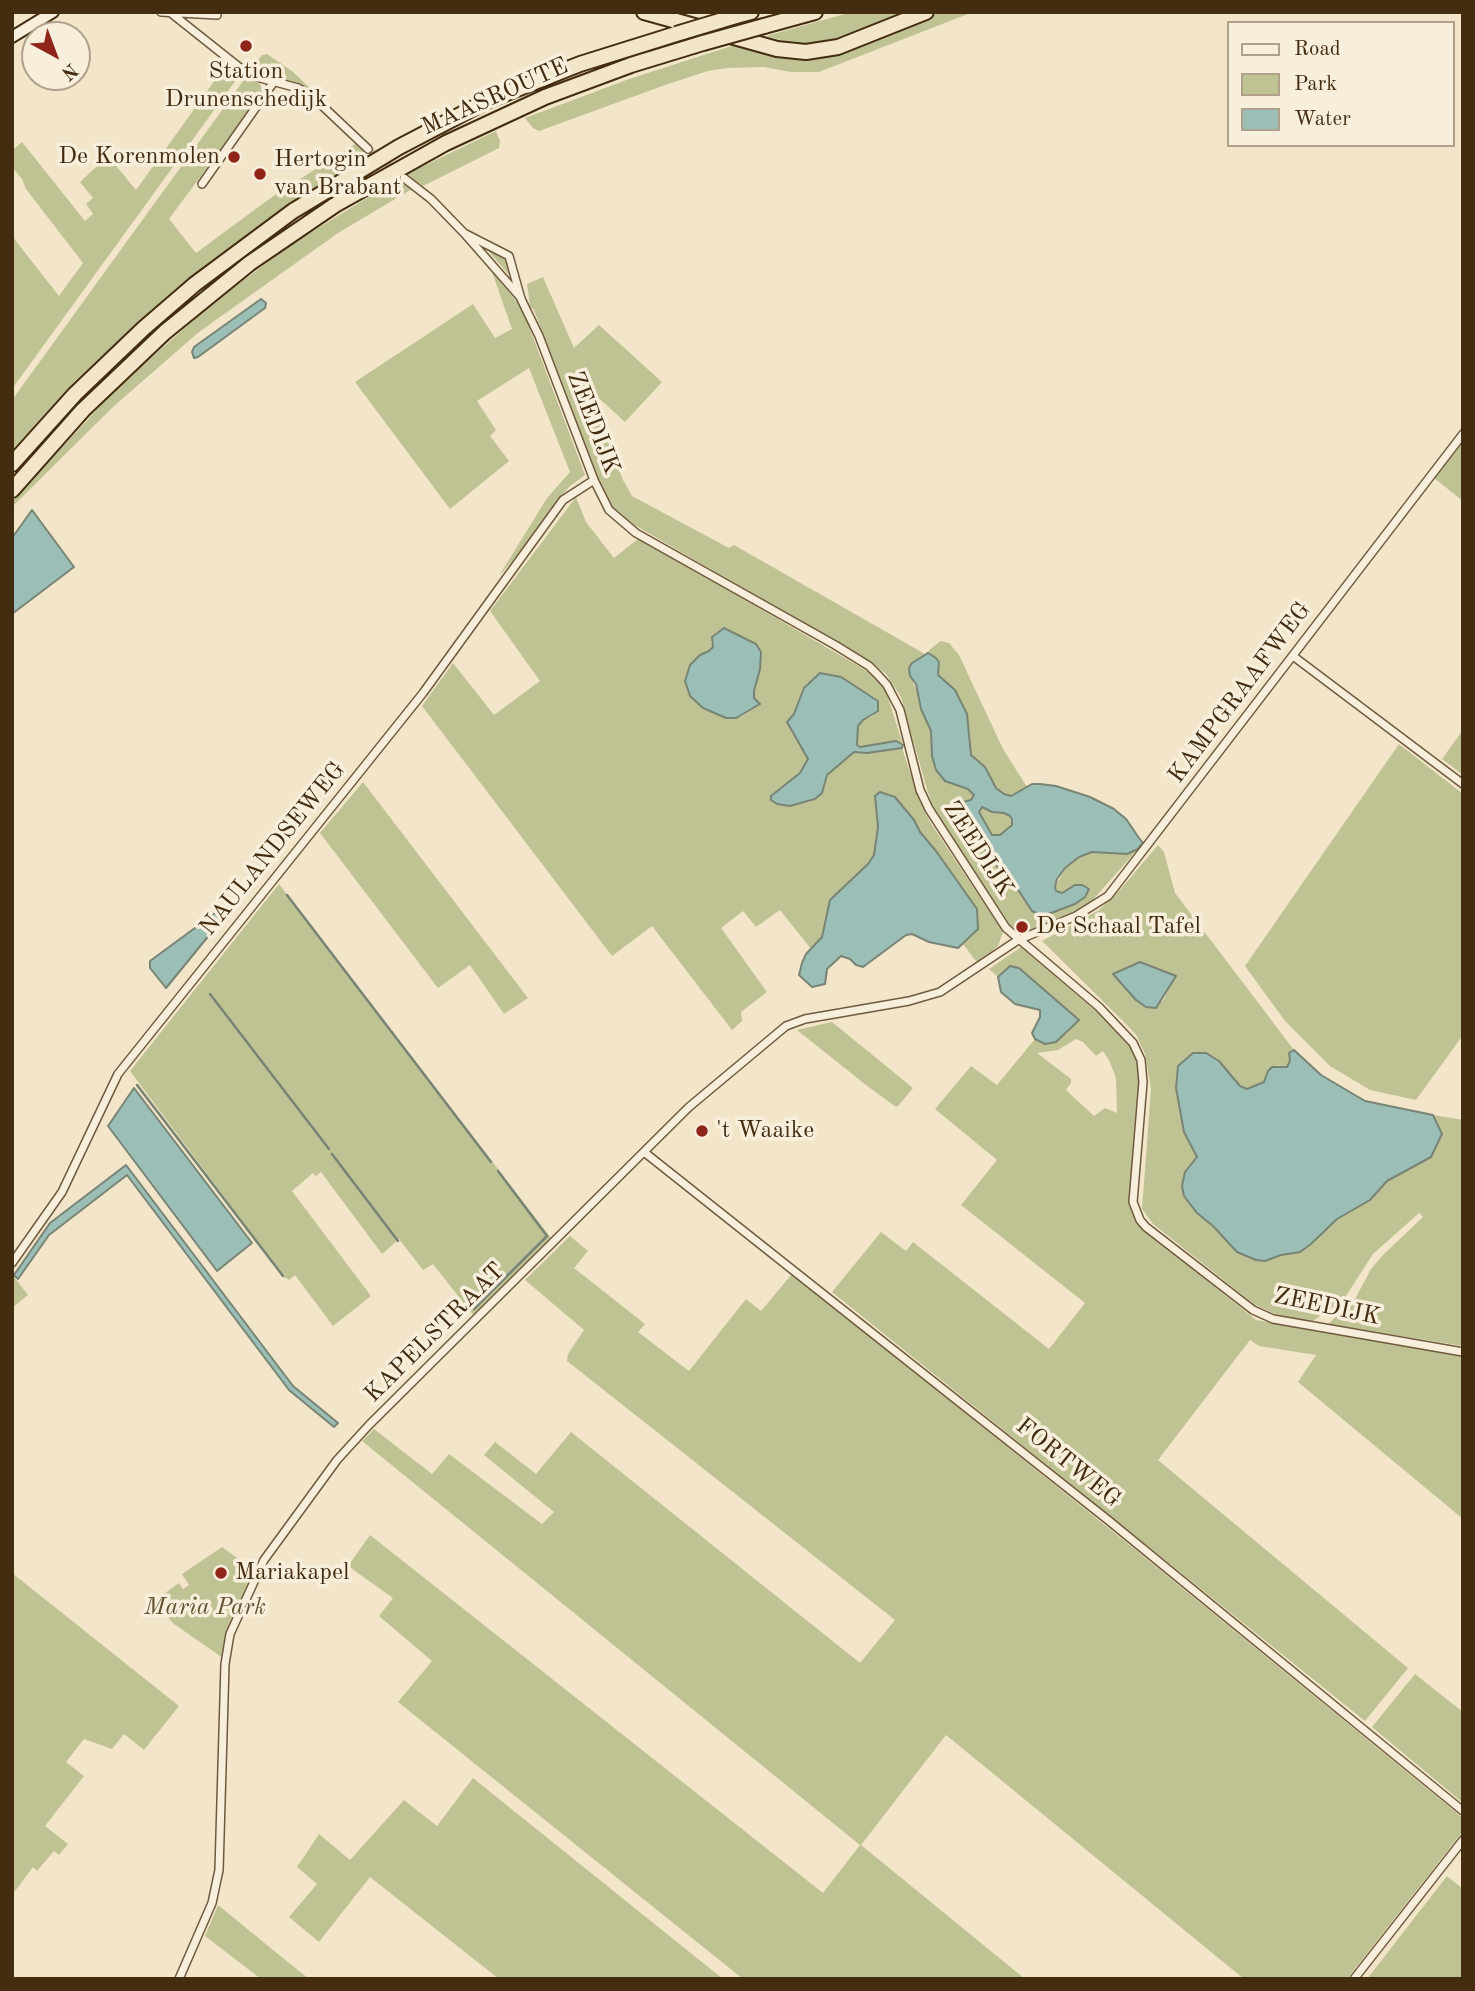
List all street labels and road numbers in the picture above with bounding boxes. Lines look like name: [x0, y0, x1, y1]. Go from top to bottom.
street label: MAASROUTE: [417, 52, 573, 142]
street label: ZEEDIJK: [560, 367, 626, 479]
street label: KAMPGRAAFWEG: [1162, 597, 1318, 789]
street label: NAULANDSEWEG: [194, 756, 352, 942]
street label: ZEEDIJK: [936, 796, 1020, 902]
street label: KAPELSTRAAT: [359, 1257, 511, 1409]
street label: ZEEDIJK: [1271, 1282, 1383, 1332]
street label: FORTWEG: [1010, 1412, 1126, 1514]

